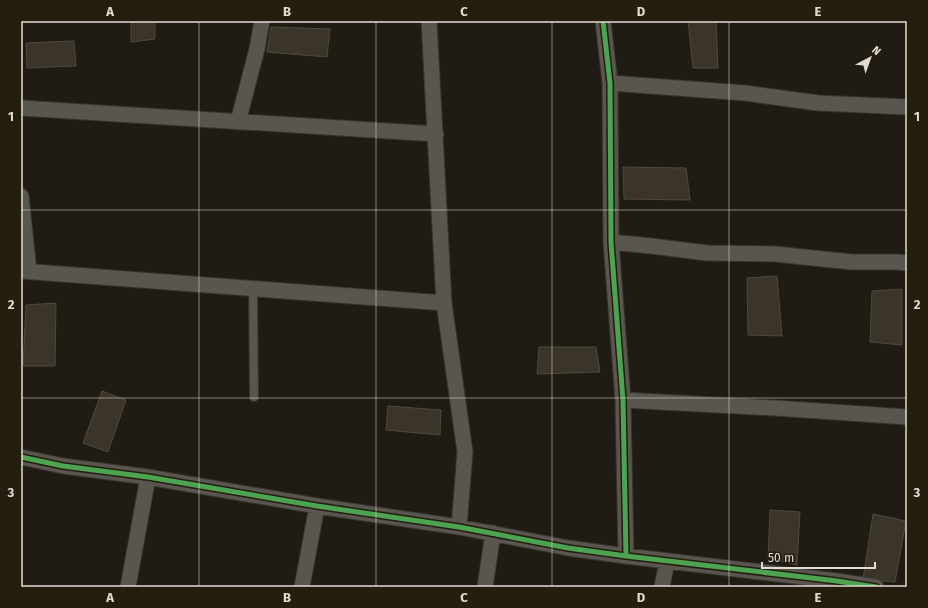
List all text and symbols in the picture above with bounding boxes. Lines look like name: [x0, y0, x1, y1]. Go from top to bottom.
text: A: [105, 4, 114, 19]
text: B: [283, 4, 291, 19]
text: C: [460, 4, 468, 19]
text: D: [637, 4, 646, 19]
text: E: [815, 4, 822, 19]
north arrow: [850, 38, 890, 78]
text: N: [869, 44, 883, 58]
text: 1: [8, 109, 14, 124]
text: 1: [914, 109, 920, 124]
text: 2: [8, 297, 15, 312]
text: 2: [914, 297, 921, 312]
text: 3: [7, 485, 15, 500]
text: 3: [913, 485, 921, 500]
scale bar: [762, 544, 875, 570]
text: 50 m: [768, 551, 794, 565]
text: A: [105, 590, 114, 605]
text: B: [283, 590, 291, 605]
text: C: [460, 590, 468, 605]
text: D: [637, 590, 646, 605]
text: E: [815, 590, 822, 605]

